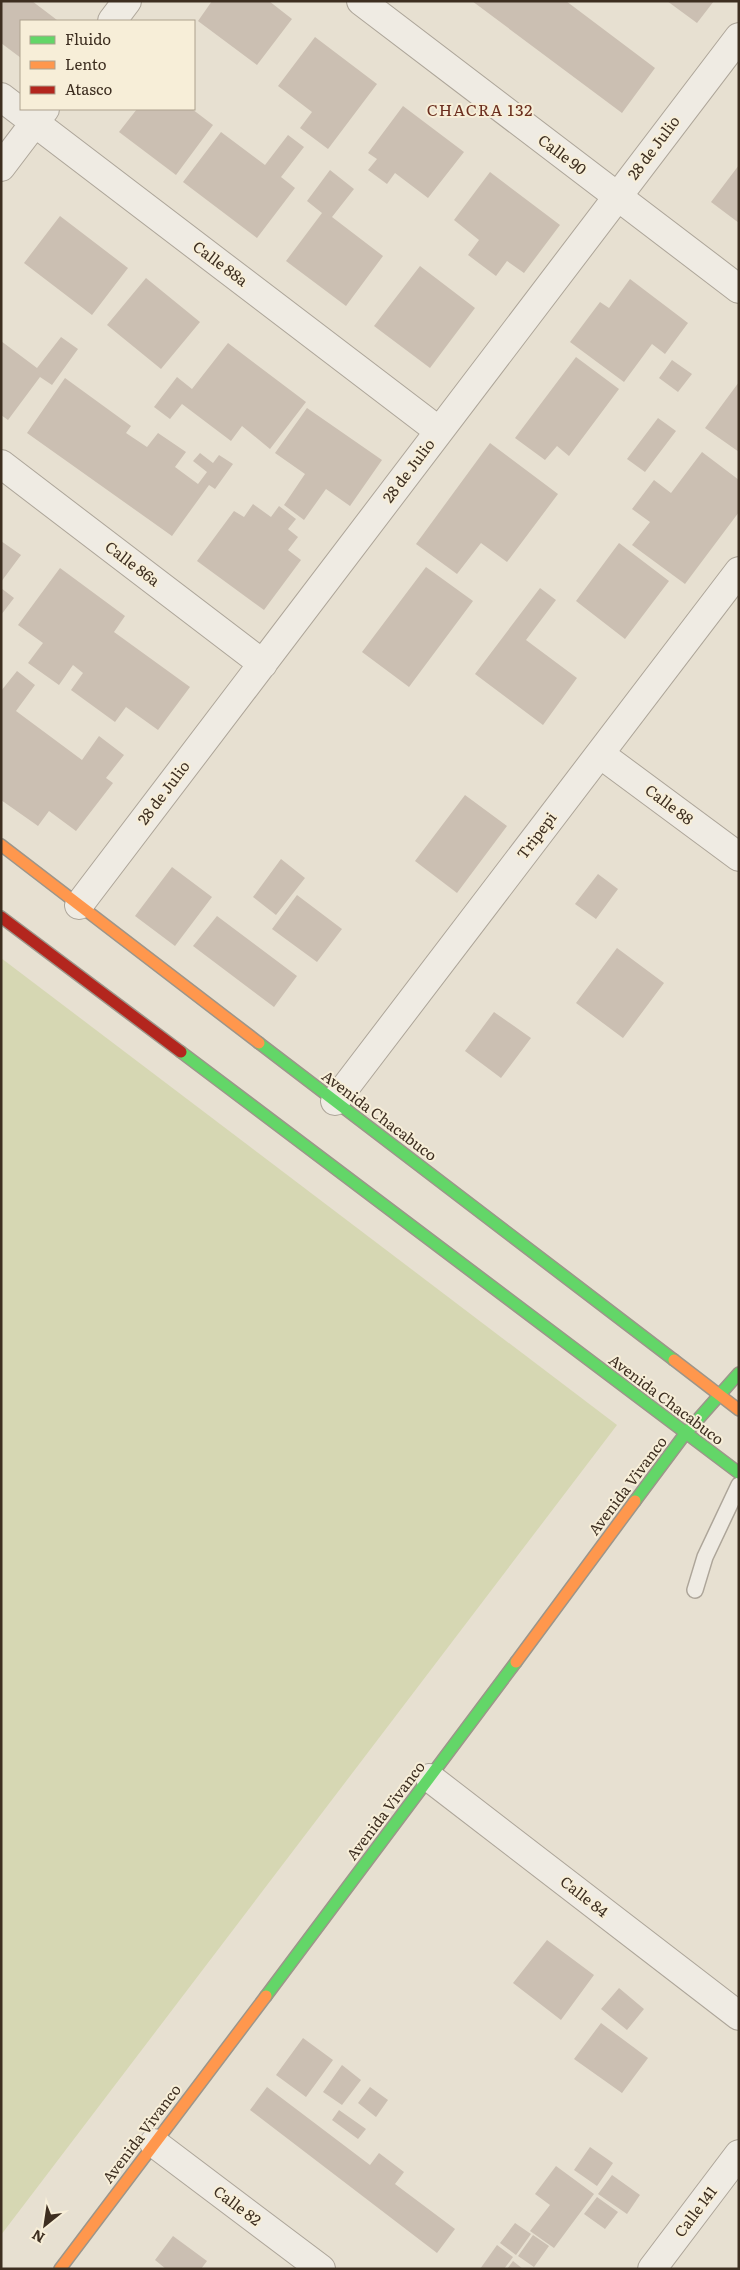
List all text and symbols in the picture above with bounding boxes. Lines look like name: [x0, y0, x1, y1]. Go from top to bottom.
legend: [20, 20, 195, 110]
text: Fluido: [65, 27, 111, 50]
text: Lento: [65, 52, 107, 75]
text: Atasco: [65, 77, 112, 100]
district label: CHACRA 132: [427, 97, 533, 121]
street label: 28 de Julio: [621, 110, 685, 184]
street label: Calle 90: [534, 128, 592, 180]
street label: Calle 88a: [189, 234, 254, 292]
street label: 28 de Julio: [376, 433, 440, 507]
street label: Calle 86a: [101, 535, 166, 592]
street label: 28 de Julio: [131, 755, 195, 829]
street label: Calle 88: [641, 778, 699, 830]
street label: Tripepi: [510, 807, 561, 864]
street label: Avenida Chacabuco: [317, 1064, 443, 1166]
street label: Avenida Chacabuco: [604, 1348, 730, 1450]
street label: Avenida Vivanco: [582, 1430, 672, 1540]
street label: Avenida Vivanco: [340, 1755, 430, 1865]
street label: Calle 84: [556, 1870, 614, 1922]
street label: Avenida Vivanco: [96, 2078, 186, 2188]
street label: Calle 82: [209, 2179, 267, 2231]
street label: Calle 141: [668, 2181, 722, 2242]
north arrow: [20, 2200, 70, 2250]
text: N: [28, 2225, 48, 2249]

